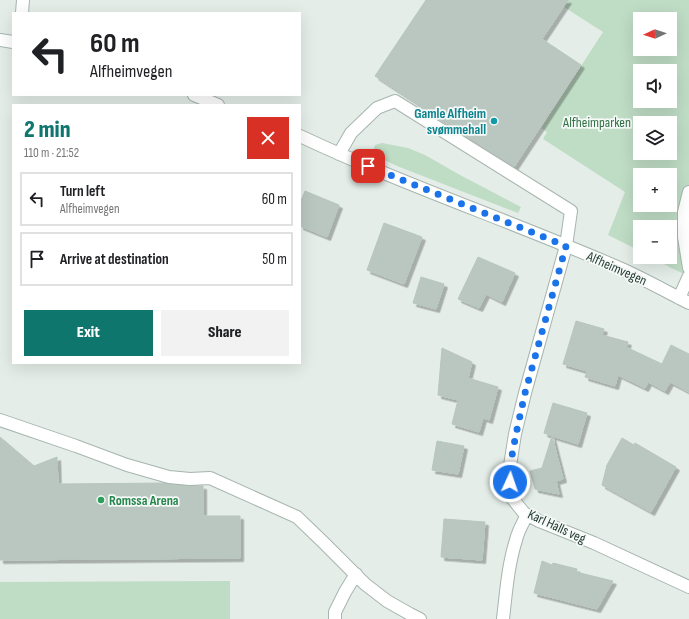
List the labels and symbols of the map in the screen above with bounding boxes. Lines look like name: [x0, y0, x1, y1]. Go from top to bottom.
north arrow: [633, 12, 677, 56]
place label: Gamle Alfheim svømmehall: [414, 105, 486, 138]
park label: Alfheimparken: [562, 114, 631, 131]
marker: Gamle Alfheim svømmehall: [489, 116, 499, 126]
pin: [351, 149, 385, 183]
street label: Alfheimvegen: [583, 247, 650, 289]
position arrow: [489, 461, 531, 503]
place label: Romssa Arena: [109, 492, 179, 509]
marker: Romssa Arena: [96, 495, 106, 505]
street label: Karl Halls veg: [525, 506, 589, 547]

